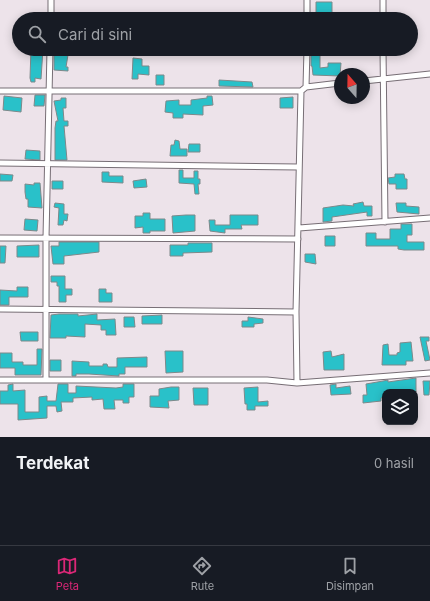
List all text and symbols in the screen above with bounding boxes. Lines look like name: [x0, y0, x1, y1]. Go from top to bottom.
search box: [12, 12, 418, 56]
icon: search: [26, 23, 48, 45]
text: Cari di sini: [58, 25, 132, 44]
north arrow: [334, 68, 370, 104]
map controls: [382, 389, 418, 425]
button: layers: [382, 389, 418, 425]
text: Terdekat: [16, 453, 89, 473]
text: 0 hasil: [374, 455, 414, 471]
tab: Peta: [56, 555, 79, 593]
tab: Rute: [191, 555, 214, 593]
tab: Disimpan: [326, 555, 374, 593]

